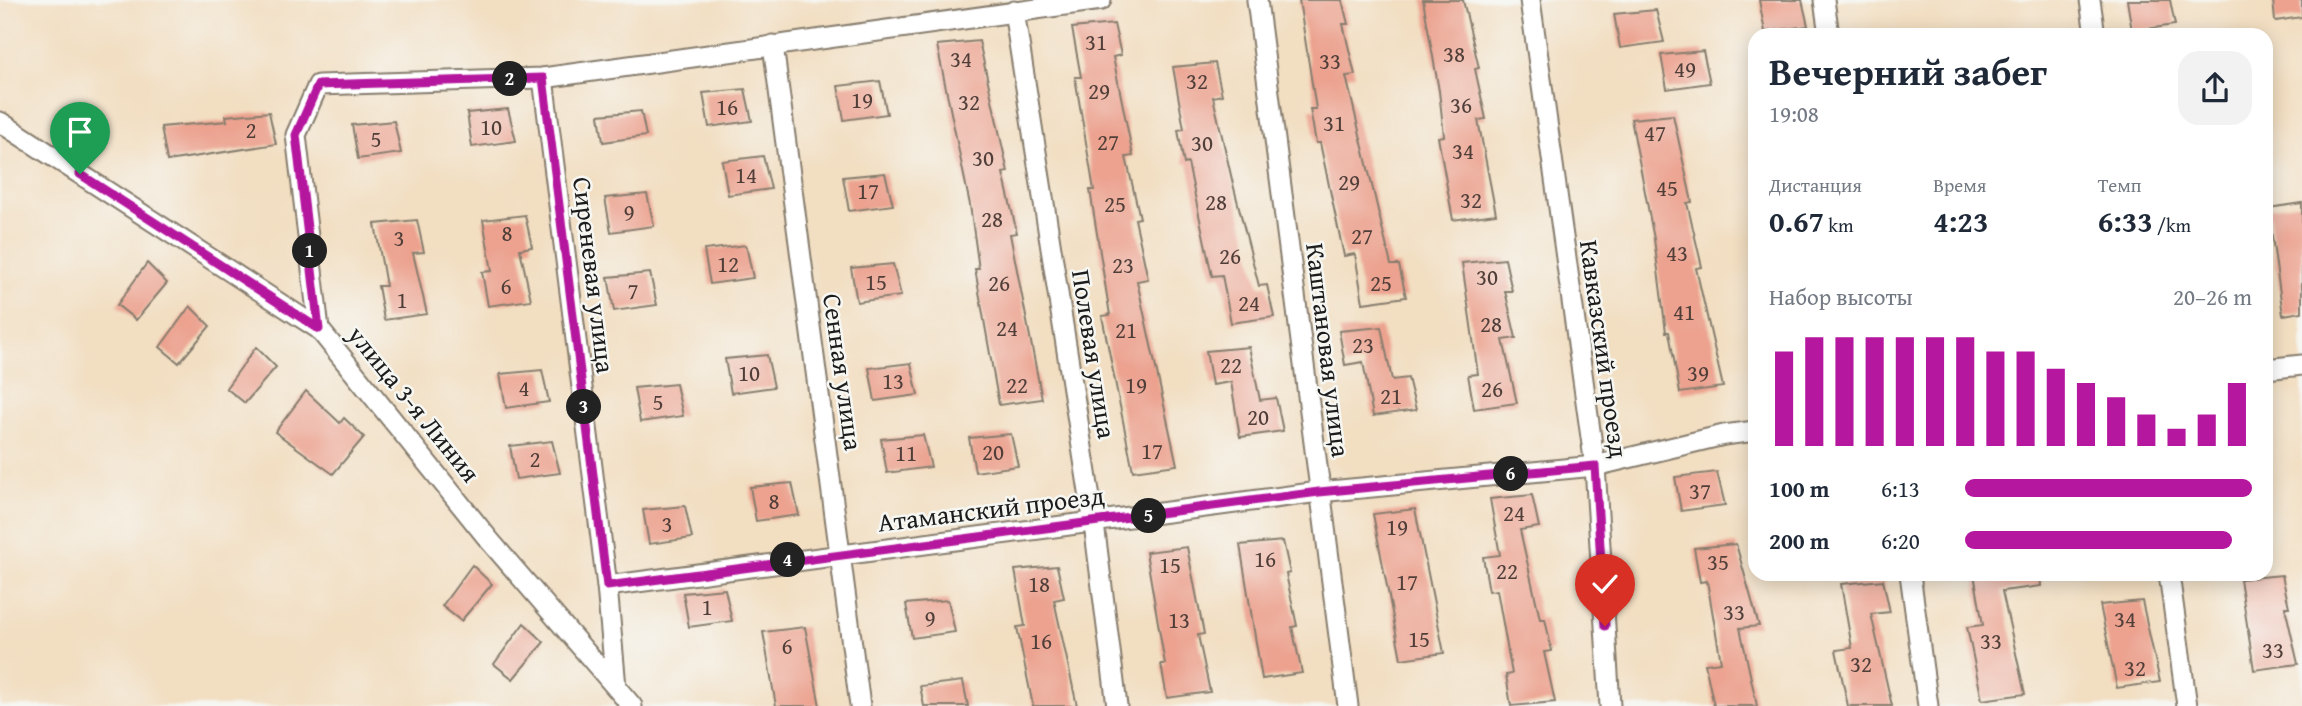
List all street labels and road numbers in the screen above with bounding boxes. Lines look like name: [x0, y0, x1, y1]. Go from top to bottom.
street label: Сиреневая улица: [563, 175, 626, 376]
street label: Кавказский проезд: [1570, 237, 1639, 460]
street label: Каштановая улица: [1296, 241, 1361, 460]
street label: Полевая улица: [1062, 267, 1127, 442]
street label: Сенная улица: [813, 291, 874, 453]
street label: улица 3-я Линия: [338, 316, 490, 491]
street label: Атаманский проезд: [875, 475, 1107, 542]

